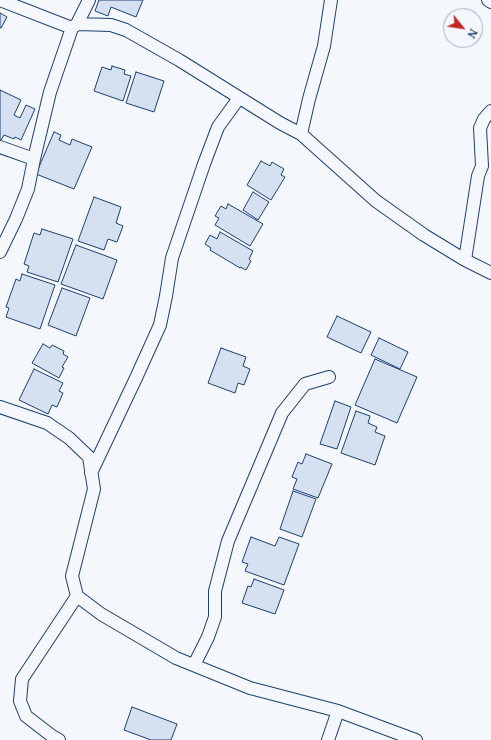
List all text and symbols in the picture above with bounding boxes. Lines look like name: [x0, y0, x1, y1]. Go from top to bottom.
north arrow: [443, 8, 483, 48]
text: N: [464, 26, 482, 41]

